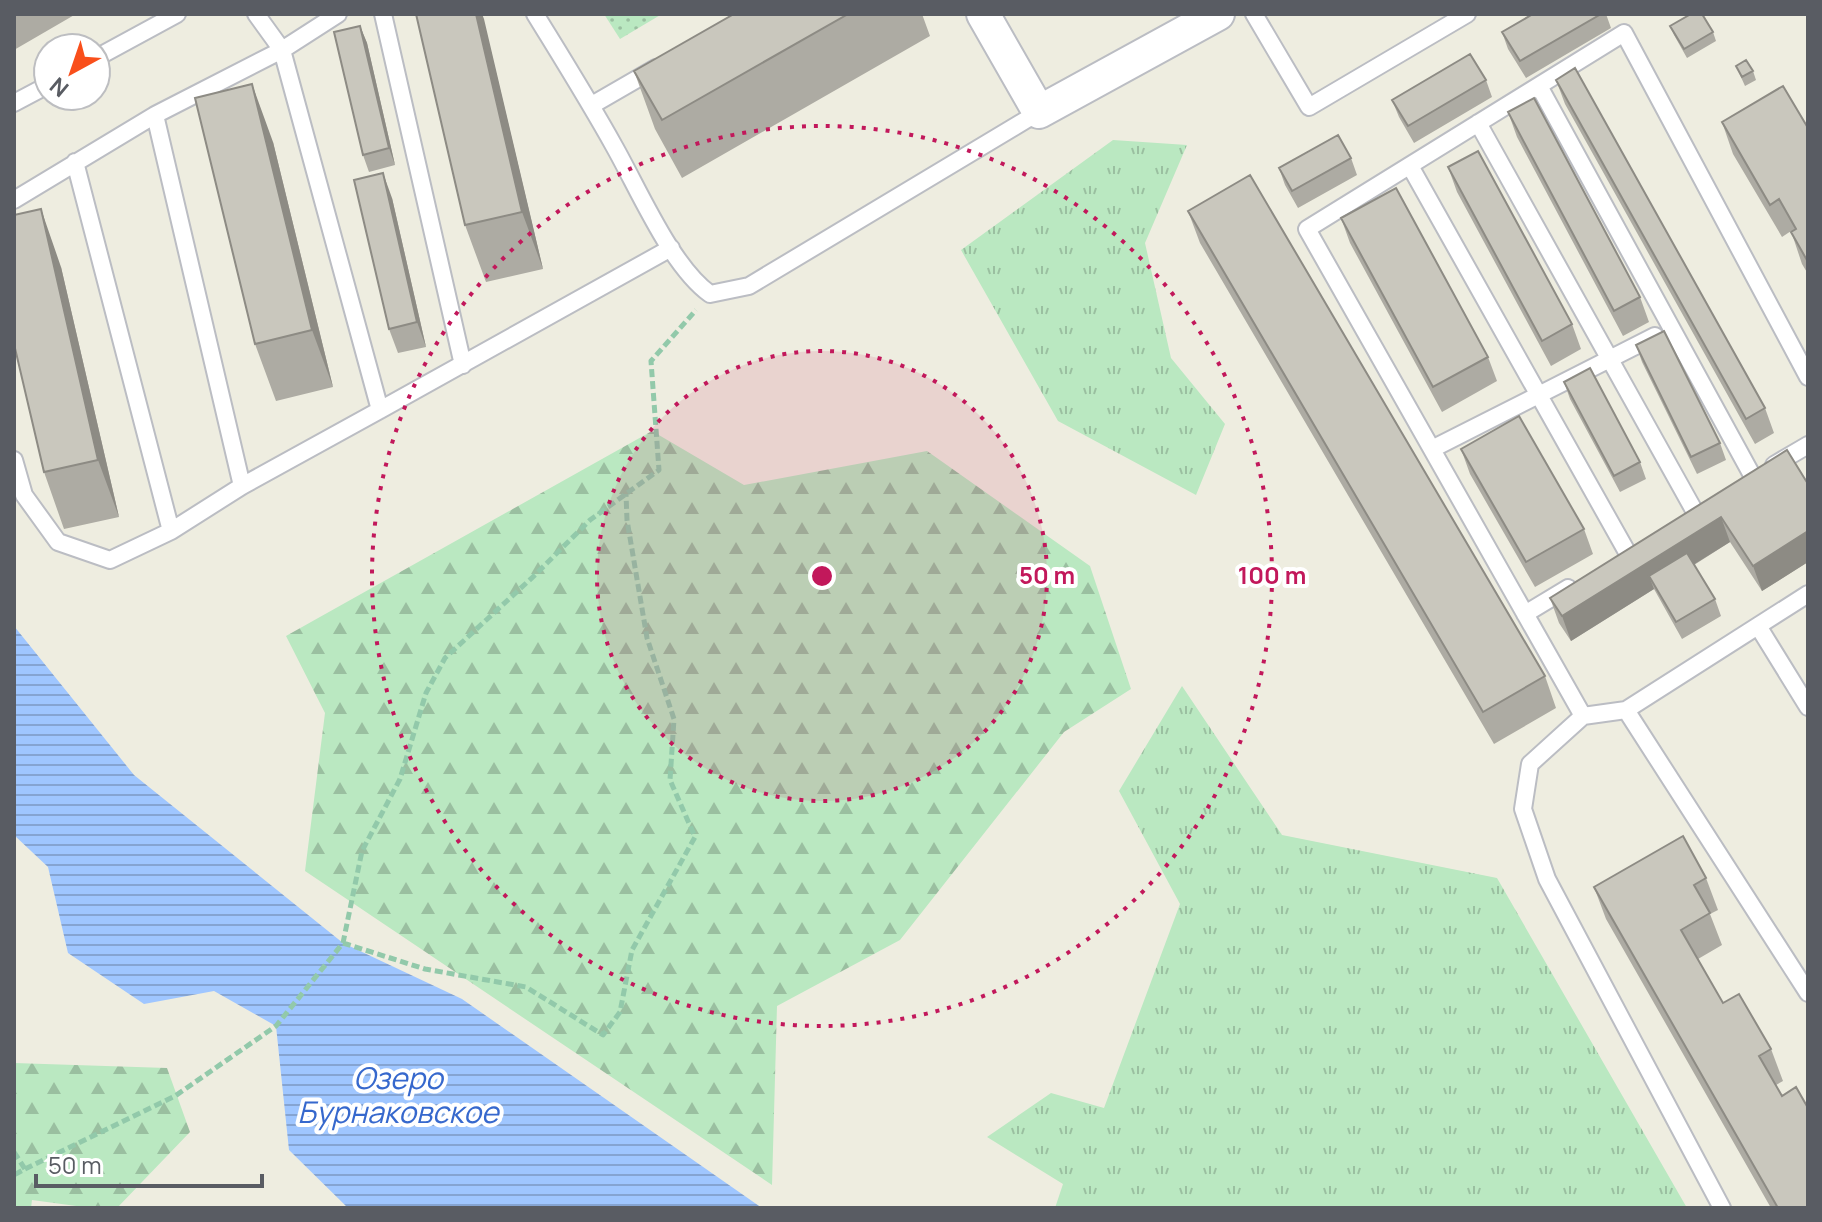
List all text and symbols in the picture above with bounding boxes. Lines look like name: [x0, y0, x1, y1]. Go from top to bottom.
north arrow: [32, 32, 112, 112]
text: N: [43, 71, 75, 104]
text: 50 m: [1019, 558, 1075, 591]
text: 100 m: [1238, 558, 1306, 591]
centre of rings: [808, 562, 836, 590]
water label: Озеро Бурнаковское: [298, 1057, 500, 1132]
scale bar: [36, 1138, 262, 1188]
text: 50 m: [48, 1148, 102, 1181]

